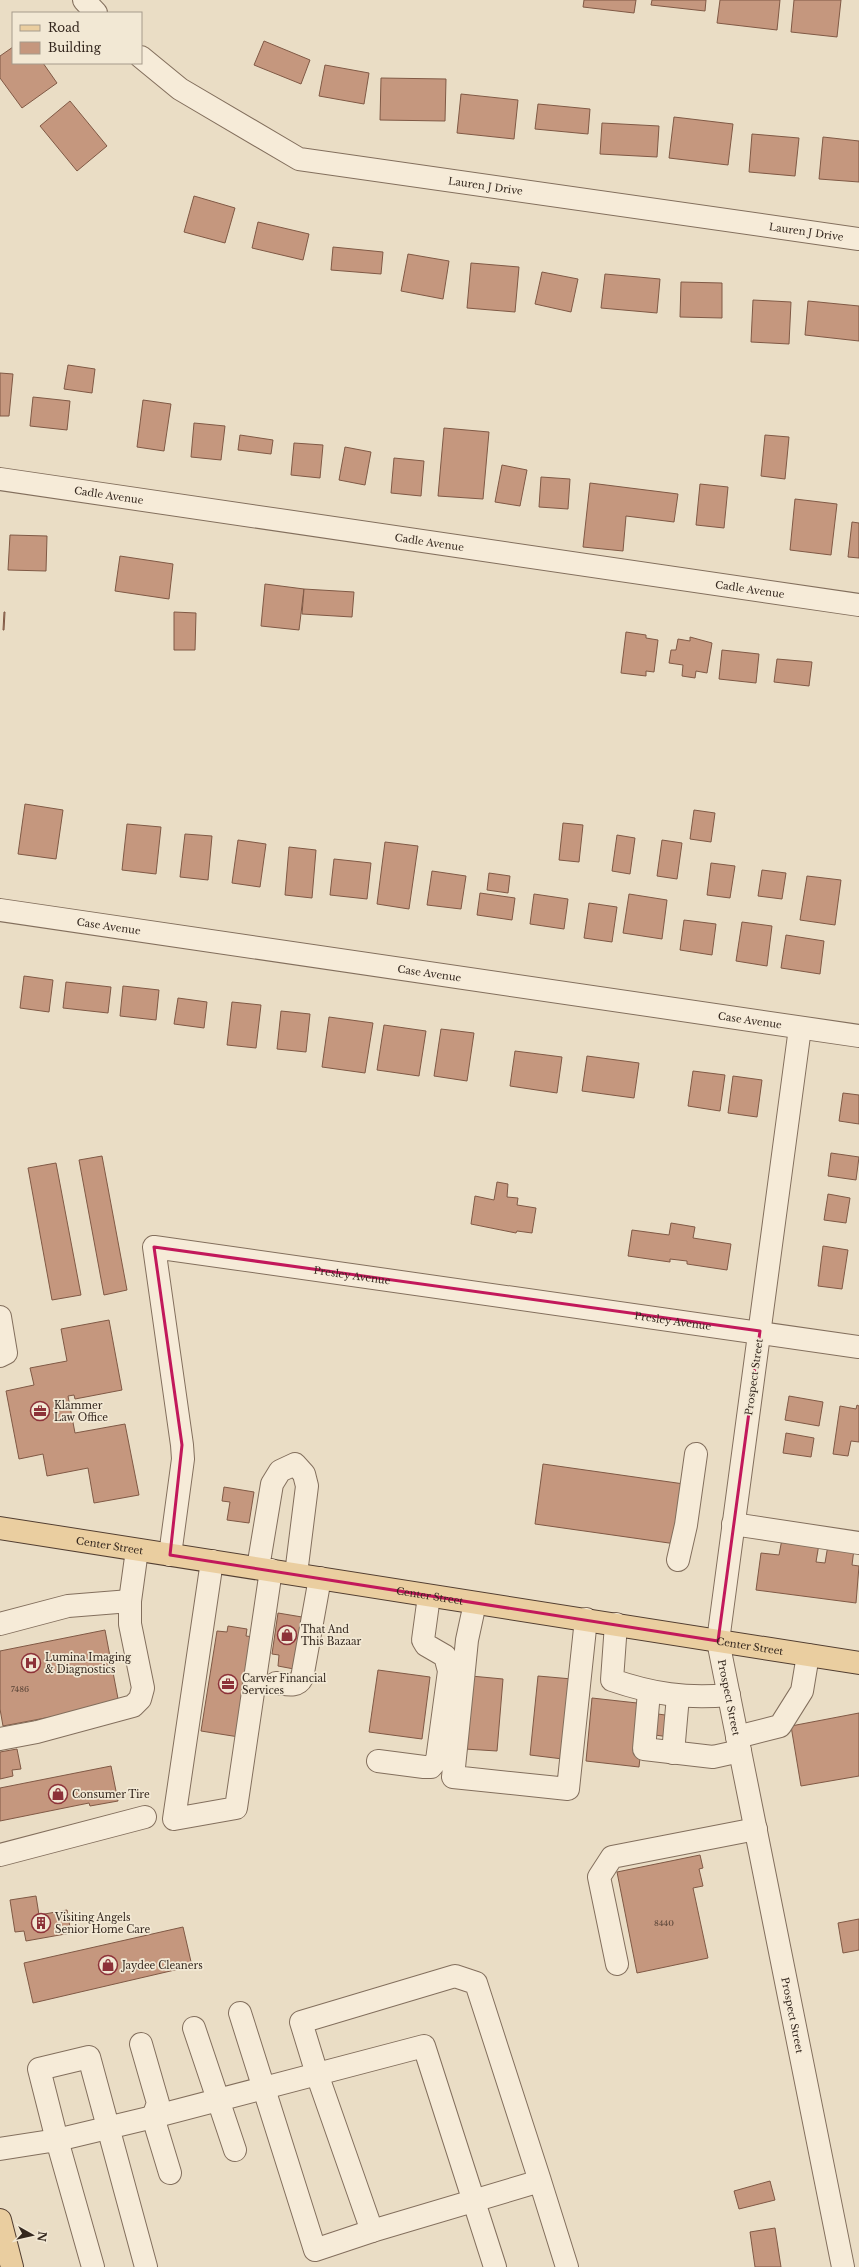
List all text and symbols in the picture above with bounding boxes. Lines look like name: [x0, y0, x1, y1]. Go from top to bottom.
legend: [12, 12, 142, 64]
text: Road: [48, 20, 80, 35]
text: Building: [48, 40, 102, 55]
street label: Lauren J Drive: [447, 174, 524, 197]
street label: Lauren J Drive: [768, 220, 845, 243]
street label: Cadle Avenue: [73, 483, 145, 507]
street label: Cadle Avenue: [394, 530, 465, 554]
street label: Cadle Avenue: [714, 578, 786, 601]
street label: Case Avenue: [76, 915, 142, 937]
street label: Case Avenue: [397, 962, 462, 984]
street label: Case Avenue: [717, 1009, 783, 1031]
street label: Presley Avenue: [313, 1263, 392, 1287]
street label: Presley Avenue: [634, 1309, 712, 1333]
street label: Prospect Street: [742, 1338, 766, 1416]
place label: Klammer Law Office: [54, 1399, 108, 1424]
office icon: Klammer Law Office: [29, 1400, 51, 1422]
street label: Center Street: [75, 1534, 144, 1557]
street label: Center Street: [395, 1584, 464, 1607]
place label: That And This Bazaar: [301, 1623, 362, 1648]
shop icon: That And This Bazaar: [276, 1624, 298, 1646]
street label: Center Street: [715, 1634, 784, 1658]
place label: Lumina Imaging & Diagnostics: [45, 1651, 132, 1676]
hospital icon: Lumina Imaging & Diagnostics: [20, 1652, 42, 1674]
street label: Prospect Street: [715, 1658, 743, 1737]
place label: Carver Financial Services: [242, 1672, 326, 1697]
office icon: Carver Financial Services: [217, 1673, 239, 1695]
house number: 7486: [11, 1684, 29, 1694]
shop icon: Consumer Tire: [47, 1783, 69, 1805]
place label: Consumer Tire: [72, 1788, 150, 1801]
place label: Visiting Angels Senior Home Care: [54, 1911, 150, 1936]
building icon: Visiting Angels Senior Home Care: [30, 1912, 52, 1934]
house number: 8440: [654, 1918, 674, 1928]
shop icon: Jaydee Cleaners: [97, 1954, 119, 1976]
place label: Jaydee Cleaners: [120, 1959, 203, 1972]
street label: Prospect Street: [779, 1976, 807, 2055]
north arrow: [12, 2215, 52, 2255]
text: N: [34, 2230, 50, 2243]

